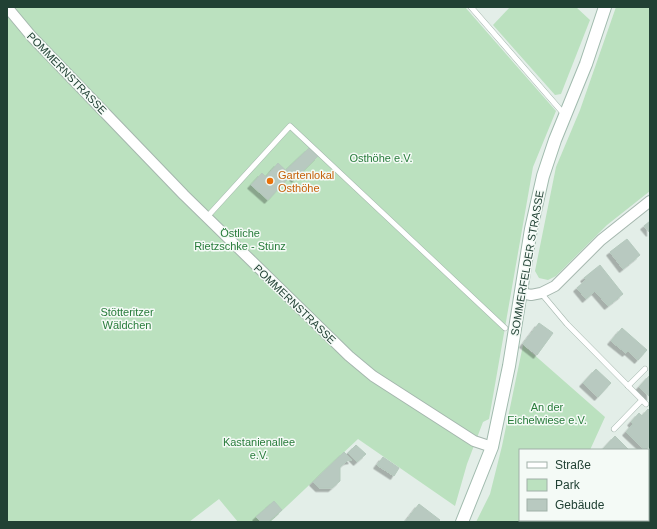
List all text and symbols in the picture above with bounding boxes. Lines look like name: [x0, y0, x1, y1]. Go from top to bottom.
street label: POMMERNSTRASSE: [25, 30, 109, 116]
park label: Osthöhe e.V.: [349, 152, 413, 164]
place label: Gartenlokal Osthöhe: [278, 169, 334, 194]
marker: Gartenlokal Osthöhe: [265, 176, 275, 186]
street label: SOMMERFELDER STRASSE: [508, 189, 546, 337]
park label: Östliche Rietzschke - Stünz: [194, 227, 286, 252]
street label: POMMERNSTRASSE: [252, 262, 338, 346]
park label: Stötteritzer Wäldchen: [100, 306, 154, 331]
park label: An der Eichelwiese e.V.: [507, 401, 587, 426]
park label: Kastanienallee e.V.: [223, 436, 295, 461]
legend: [519, 449, 649, 521]
text: Straße: [555, 458, 591, 472]
text: Park: [555, 478, 581, 492]
text: Gebäude: [555, 498, 605, 512]

